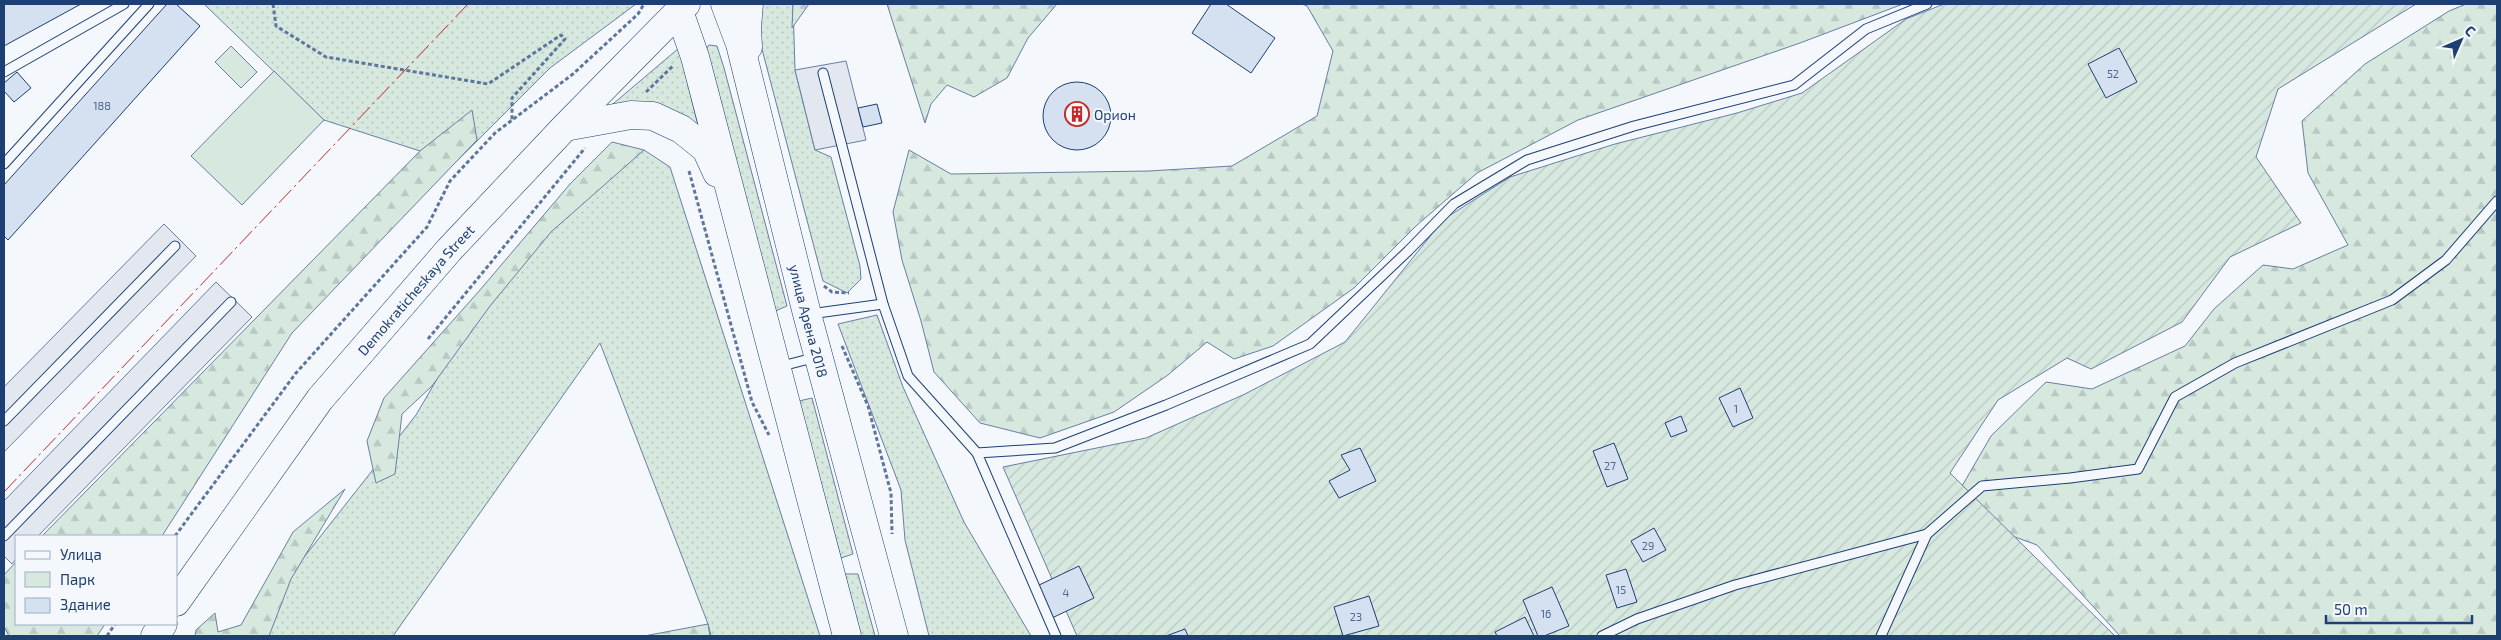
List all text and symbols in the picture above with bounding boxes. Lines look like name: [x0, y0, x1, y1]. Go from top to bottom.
north arrow: [2436, 15, 2486, 65]
text: С: [2462, 22, 2479, 39]
house number: 52: [2107, 67, 2119, 80]
house number: 188: [93, 99, 111, 112]
building icon: Орион: [1064, 101, 1090, 127]
place label: Орион: [1094, 106, 1136, 123]
street label: Demokraticheskaya Street: [354, 221, 477, 358]
street label: улица Арена 2018: [786, 262, 832, 379]
house number: 1: [1734, 402, 1738, 415]
house number: 27: [1604, 459, 1616, 472]
legend: [15, 535, 178, 625]
house number: 29: [1642, 539, 1654, 552]
text: Улица: [60, 545, 102, 563]
text: Парк: [60, 570, 95, 588]
house number: 15: [1616, 583, 1626, 596]
house number: 4: [1063, 586, 1070, 599]
scale bar: [2326, 592, 2472, 624]
text: Здание: [60, 595, 111, 613]
text: 50 m: [2334, 600, 2368, 618]
house number: 16: [1541, 607, 1551, 620]
house number: 23: [1350, 610, 1362, 623]

